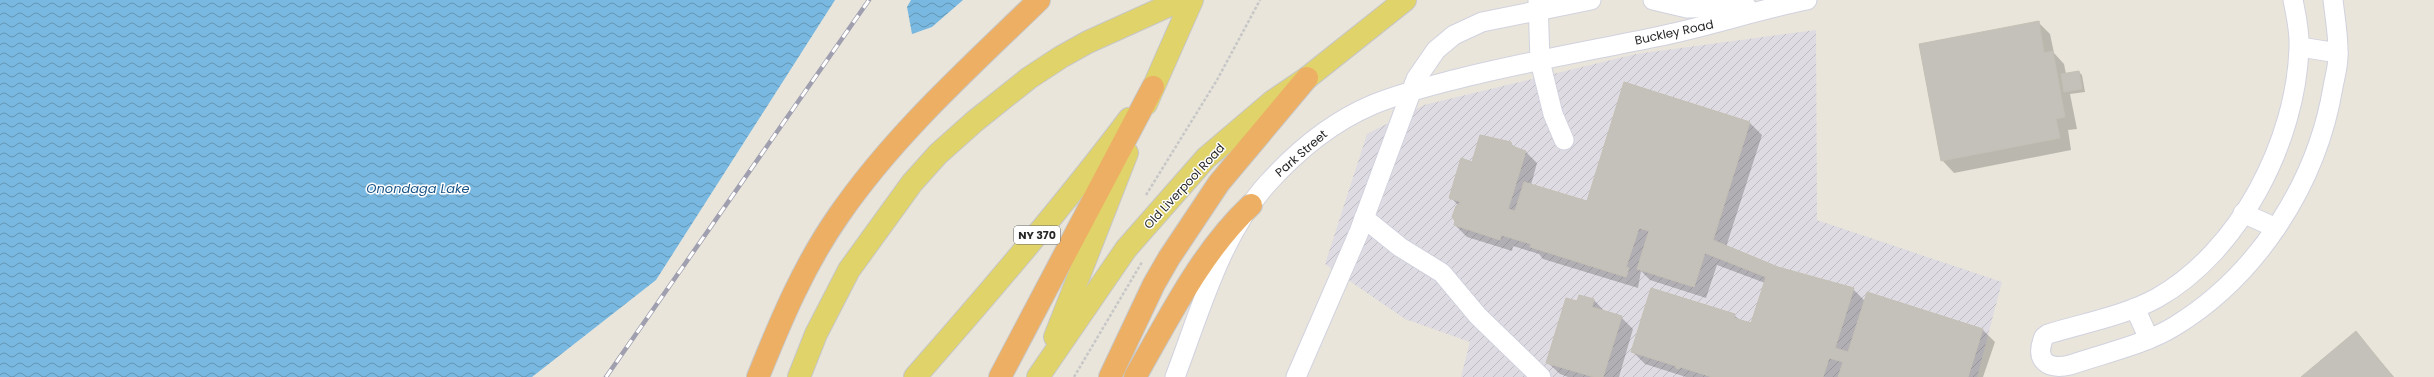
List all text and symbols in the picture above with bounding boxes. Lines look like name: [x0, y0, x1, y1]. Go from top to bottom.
street label: Buckley Road: [1633, 15, 1715, 49]
street label: Park Street: [1271, 126, 1331, 180]
street label: Old Liverpool Road: [1140, 139, 1228, 233]
water label: Onondaga Lake: [366, 179, 470, 198]
road number: NY 370: [1014, 226, 1060, 244]

